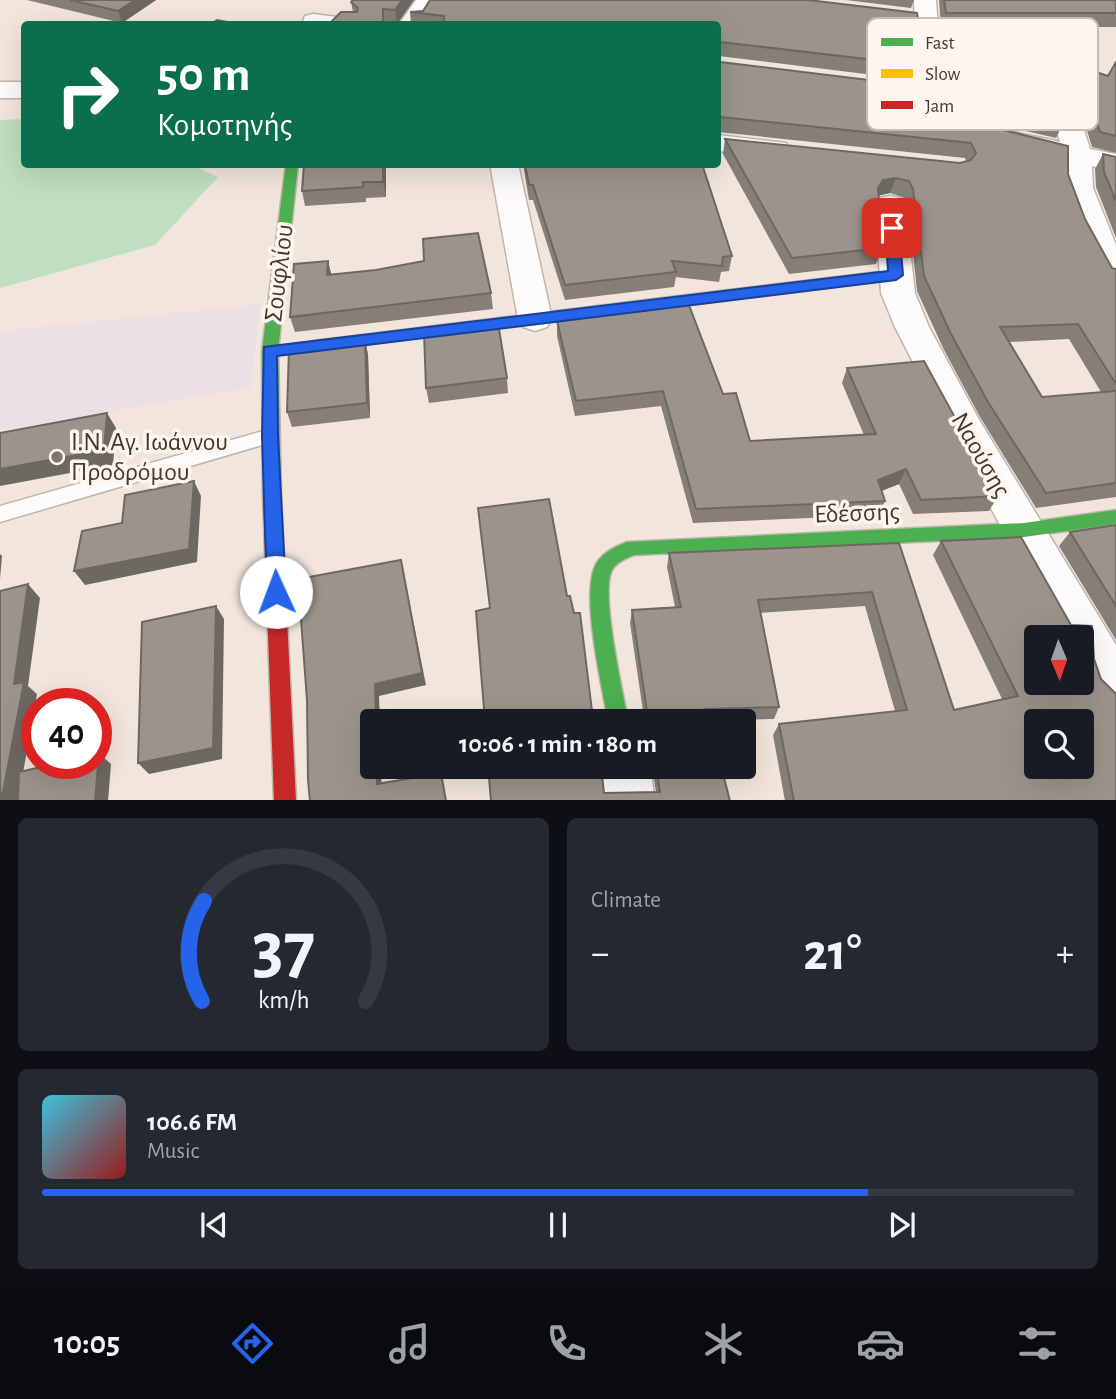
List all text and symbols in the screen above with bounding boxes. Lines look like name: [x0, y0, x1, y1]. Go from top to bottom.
legend: [867, 18, 1098, 130]
text: Fast: [925, 34, 955, 53]
icon: right: [42, 49, 133, 140]
text: 50 m: [157, 51, 251, 100]
text: Slow: [925, 65, 961, 84]
text: Jam: [925, 97, 954, 116]
text: Κομοτηνής: [157, 109, 292, 141]
pin: [862, 198, 922, 258]
icon: arrive: [873, 209, 911, 247]
street label: Σουφλίου: [260, 223, 298, 323]
street label: Ναούσης: [946, 408, 1016, 502]
place label: Ι.Ν. Αγ. Ιωάννου Προδρόμου: [71, 429, 228, 485]
marker: Ι.Ν. Αγ. Ιωάννου Προδρόμου: [49, 449, 65, 465]
street label: Εδέσσης: [814, 499, 900, 527]
position arrow: [239, 555, 313, 629]
north arrow: [1024, 625, 1094, 695]
map controls: [1024, 625, 1094, 779]
speed limit sign: 40: [21, 688, 112, 779]
button: search: [1024, 709, 1094, 779]
text: 10:06 · 1 min · 180 m: [459, 731, 657, 757]
text: Climate: [591, 889, 661, 912]
text: 37: [252, 913, 315, 986]
text: 21°: [803, 927, 862, 979]
text: −: [591, 935, 609, 973]
text: +: [1056, 935, 1074, 973]
text: km/h: [258, 987, 309, 1012]
text: 106.6 FM: [147, 1109, 237, 1135]
text: Music: [147, 1140, 199, 1163]
icon: previous: [195, 1206, 233, 1244]
icon: pause: [539, 1206, 577, 1244]
icon: next: [883, 1206, 921, 1244]
icon: directions: [228, 1319, 277, 1368]
icon: music: [385, 1319, 434, 1368]
icon: phone: [542, 1319, 591, 1368]
icon: climate: [699, 1319, 748, 1368]
icon: car: [856, 1319, 905, 1368]
icon: filters: [1013, 1319, 1062, 1368]
text: 10:05: [54, 1327, 120, 1359]

